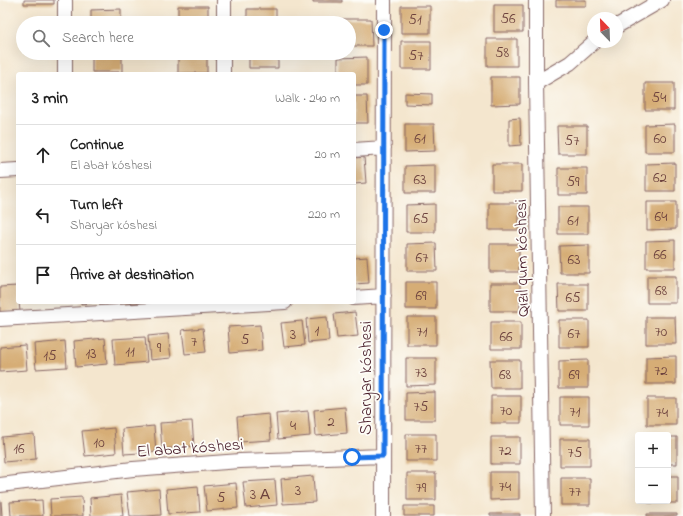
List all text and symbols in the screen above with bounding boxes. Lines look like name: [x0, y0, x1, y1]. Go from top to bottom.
house number: 56: [500, 8, 516, 30]
house number: 51: [408, 9, 422, 31]
north arrow: [587, 12, 623, 48]
search box: [16, 16, 356, 60]
route end: [375, 21, 393, 39]
icon: search: [30, 27, 52, 49]
text: Search here: [62, 27, 134, 49]
house number: 58: [495, 42, 509, 64]
house number: 57: [409, 45, 423, 67]
text: 3 min: [32, 86, 68, 111]
house number: 54: [652, 87, 666, 109]
text: Walk · 240 m: [275, 89, 340, 108]
house number: 61: [414, 128, 426, 150]
house number: 60: [653, 128, 667, 150]
house number: 57: [565, 130, 579, 152]
text: Continue: [70, 134, 124, 156]
icon: ahead: [32, 144, 54, 166]
text: 20 m: [315, 145, 340, 164]
text: El abat kóshesi: [70, 156, 152, 175]
house number: 62: [653, 167, 668, 189]
house number: 63: [414, 169, 426, 191]
house number: 59: [566, 171, 580, 193]
text: Turn left: [70, 194, 123, 216]
street label: Qızıl qum kóshesi: [509, 199, 536, 317]
icon: left: [32, 204, 54, 226]
text: 220 m: [308, 205, 340, 224]
house number: 64: [655, 206, 667, 228]
house number: 65: [413, 208, 429, 230]
house number: 61: [567, 210, 579, 232]
text: Sharyar kóshesi: [70, 216, 157, 235]
house number: 66: [653, 244, 667, 266]
house number: 67: [416, 247, 428, 269]
house number: 63: [568, 249, 580, 271]
icon: arrive: [32, 264, 54, 286]
text: Arrive at destination: [70, 264, 194, 286]
house number: 68: [655, 280, 667, 302]
house number: 69: [415, 285, 427, 307]
house number: 65: [565, 287, 581, 309]
house number: 1: [315, 320, 320, 342]
street label: Sharyar kóshesi: [354, 321, 380, 435]
house number: 71: [417, 321, 428, 343]
house number: 70: [655, 321, 668, 343]
house number: 67: [568, 323, 580, 345]
house number: 3: [290, 324, 296, 346]
house number: 66: [499, 326, 513, 348]
house number: 5: [241, 329, 250, 351]
house number: 7: [191, 331, 197, 353]
house number: 9: [157, 337, 162, 359]
house number: 11: [125, 341, 135, 363]
house number: 13: [86, 343, 96, 365]
house number: 15: [43, 345, 57, 367]
house number: 72: [654, 360, 668, 382]
house number: 73: [415, 362, 427, 384]
house number: 68: [499, 364, 511, 386]
house number: 69: [568, 364, 580, 386]
house number: 75: [414, 396, 429, 418]
house number: 70: [500, 400, 513, 422]
house number: 71: [570, 401, 581, 423]
house number: 74: [656, 402, 668, 424]
house number: 2: [327, 411, 335, 433]
house number: 4: [290, 415, 296, 437]
house number: 10: [93, 432, 105, 454]
street label: El abat kóshesi: [136, 432, 244, 465]
map controls: [635, 432, 671, 504]
button: +: [635, 432, 671, 468]
house number: 16: [13, 438, 25, 460]
house number: 77: [415, 438, 427, 460]
house number: 72: [498, 440, 512, 462]
house number: 75: [568, 442, 583, 464]
route start: [343, 448, 361, 466]
button: −: [635, 468, 671, 504]
house number: 74: [499, 476, 511, 498]
house number: 79: [416, 477, 427, 499]
house number: 3: [295, 480, 301, 502]
house number: 77: [569, 481, 581, 503]
house number: 3 А: [250, 484, 270, 506]
house number: 5: [217, 487, 226, 509]

